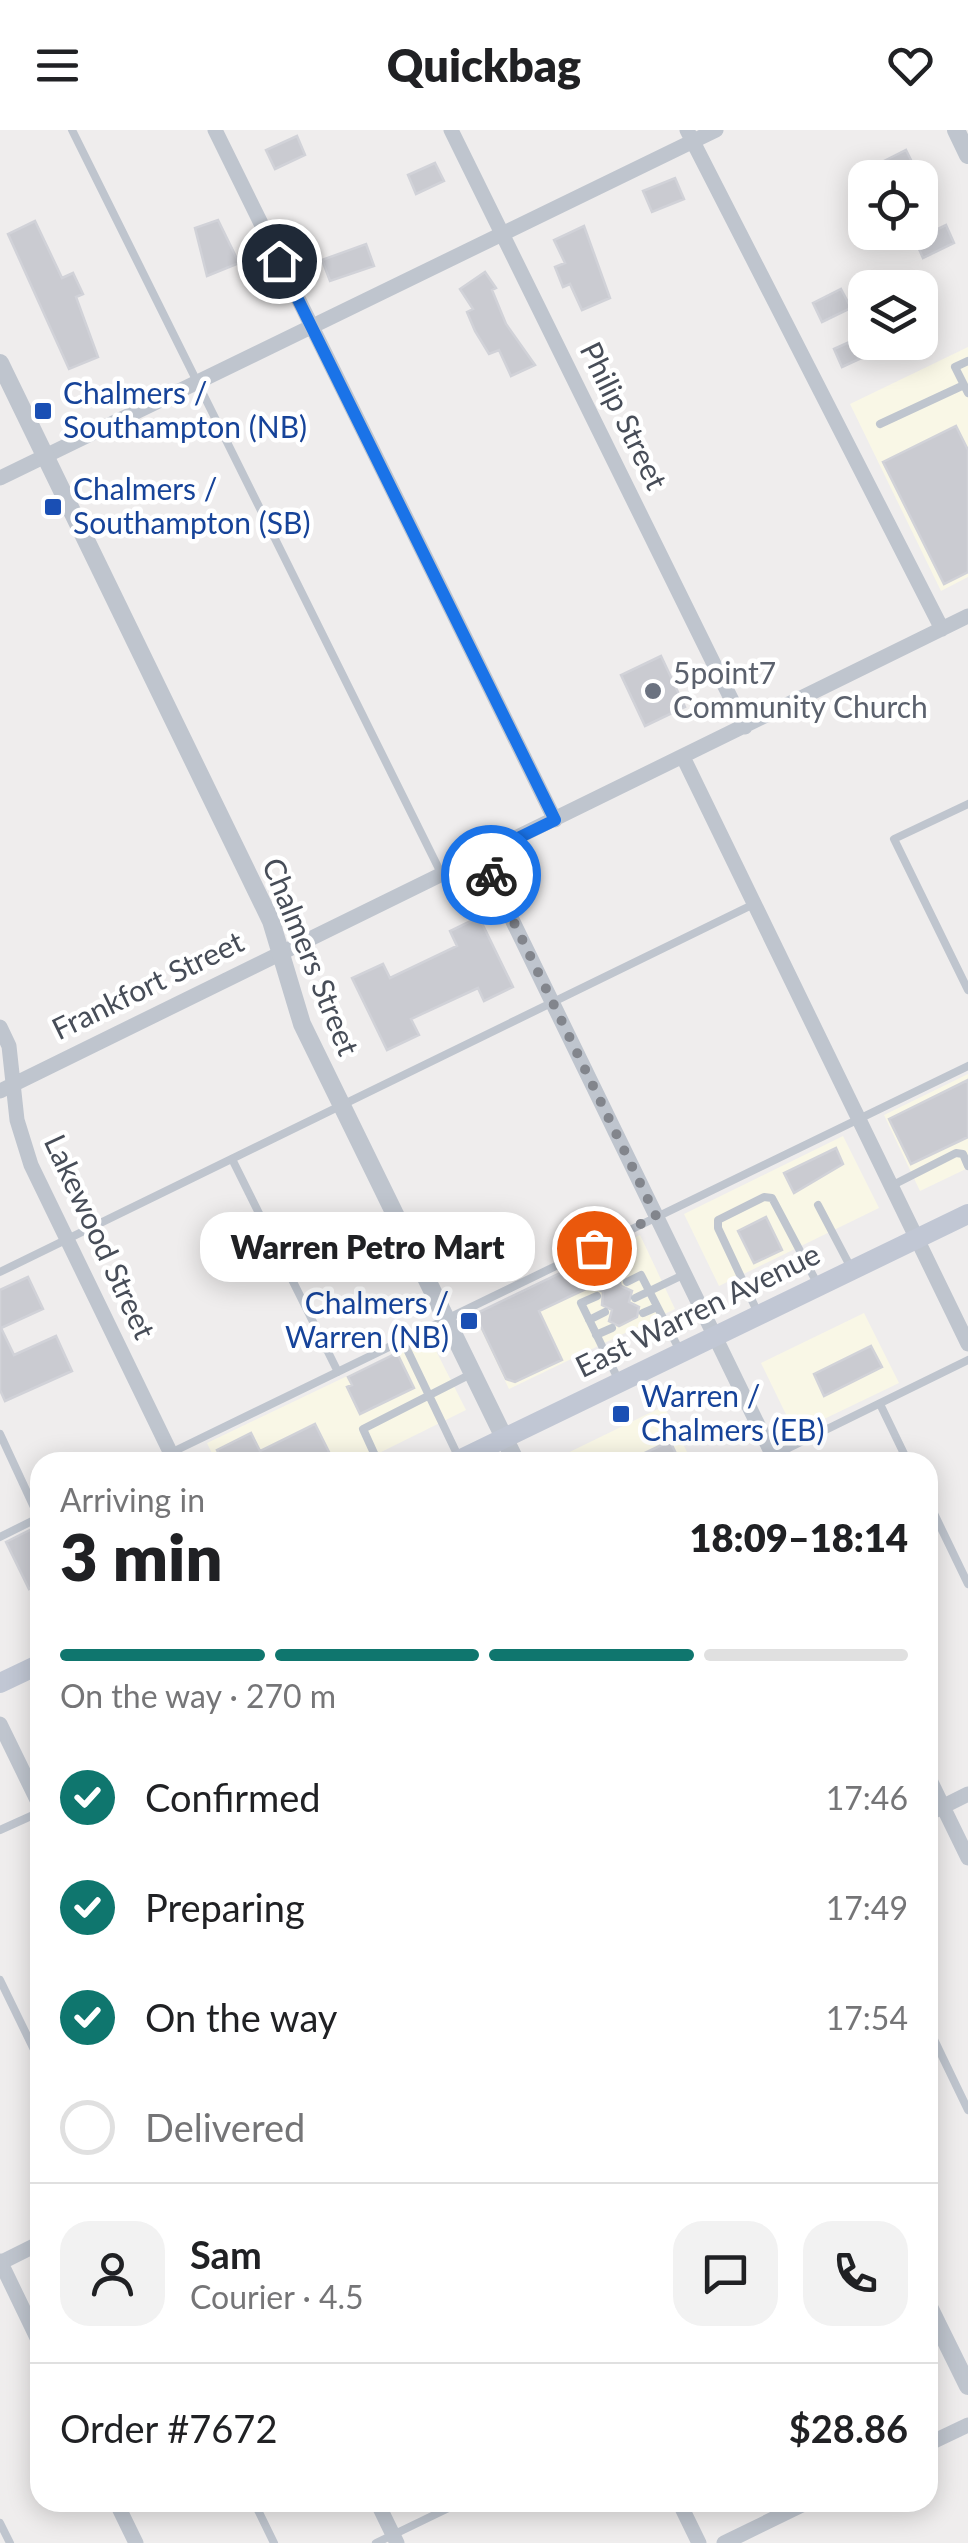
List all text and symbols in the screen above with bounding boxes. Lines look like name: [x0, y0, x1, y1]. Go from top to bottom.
icon: menu: [30, 38, 85, 93]
text: Quickbag: [387, 38, 581, 92]
icon: heart: [883, 38, 938, 93]
map controls: [848, 160, 938, 360]
button: locate: [848, 160, 938, 250]
pin: [237, 219, 322, 304]
icon: home: [252, 234, 307, 289]
button: layers: [848, 270, 938, 360]
street label: Philip Street: [574, 335, 676, 495]
place label: Chalmers / Southampton (NB): [63, 374, 307, 444]
marker: Chalmers / Southampton (NB): [32, 400, 54, 422]
place label: Chalmers / Southampton (SB): [73, 470, 310, 540]
marker: Chalmers / Southampton (SB): [42, 496, 64, 518]
place label: 5point7 Community Church: [673, 654, 928, 724]
marker: 5point7 Community Church: [642, 680, 664, 702]
courier: [441, 825, 541, 925]
icon: bike: [464, 848, 519, 903]
street label: Chalmers Street: [256, 852, 368, 1060]
street label: Frankfort Street: [45, 922, 249, 1046]
street label: Lakewood Street: [38, 1128, 164, 1344]
pin: [552, 1206, 637, 1291]
callout: Warren Petro Mart: [199, 1213, 534, 1283]
icon: bag: [567, 1221, 622, 1276]
text: Warren Petro Mart: [231, 1227, 504, 1266]
street label: East Warren Avenue: [569, 1234, 825, 1384]
place label: Chalmers / Warren (NB): [285, 1284, 449, 1354]
marker: Chalmers / Warren (NB): [458, 1310, 480, 1332]
place label: Warren / Chalmers (EB): [641, 1377, 825, 1447]
marker: Warren / Chalmers (EB): [610, 1403, 632, 1425]
text: Arriving in: [60, 1480, 205, 1519]
text: 18:09–18:14: [689, 1514, 908, 1560]
text: 3 min: [60, 1517, 222, 1595]
text: On the way · 270 m: [60, 1676, 336, 1715]
icon: check: [60, 1770, 115, 1825]
text: Confirmed: [145, 1774, 321, 1820]
text: 17:46: [826, 1778, 908, 1817]
icon: check: [60, 1880, 115, 1935]
text: Preparing: [145, 1884, 305, 1930]
text: 17:49: [826, 1888, 908, 1927]
icon: check: [60, 1990, 115, 2045]
text: On the way: [145, 1994, 337, 2040]
text: 17:54: [826, 1998, 908, 2037]
text: Delivered: [145, 2104, 305, 2150]
button: person: [60, 2221, 165, 2326]
button: chat: [673, 2221, 778, 2326]
button: phone: [803, 2221, 908, 2326]
text: Sam: [190, 2231, 262, 2277]
text: Courier · 4.5: [190, 2277, 364, 2316]
text: Order #7672: [60, 2405, 277, 2451]
text: $28.86: [789, 2405, 908, 2451]

